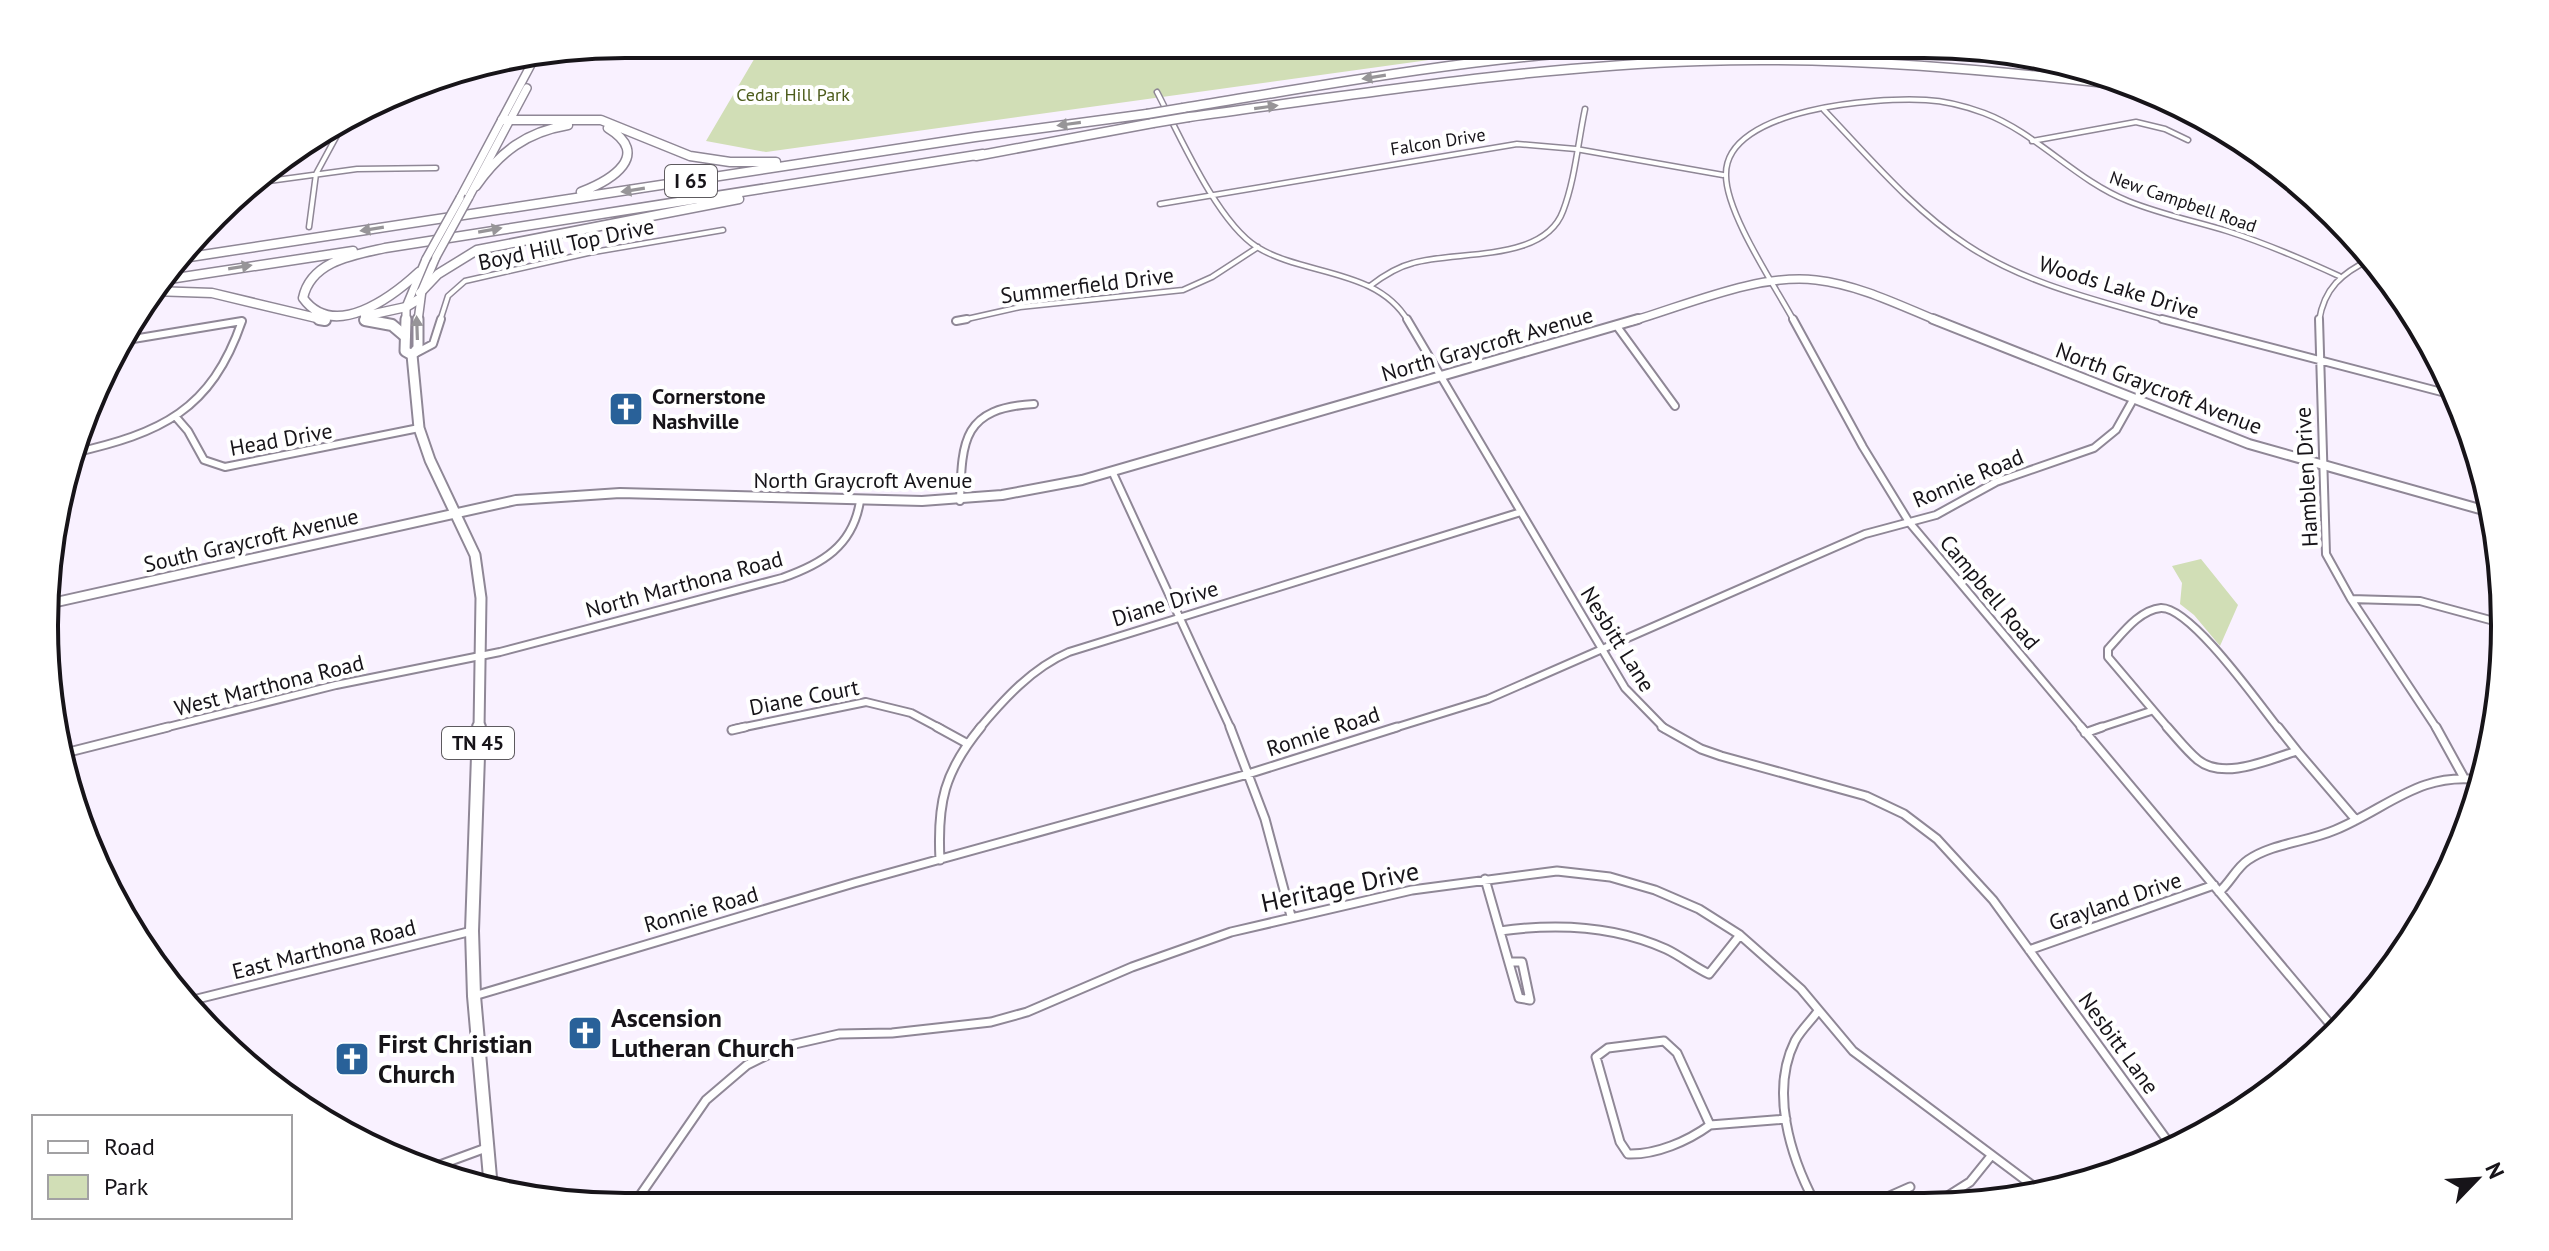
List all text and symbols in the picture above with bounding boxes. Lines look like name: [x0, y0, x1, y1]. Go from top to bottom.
one-way arrow: [1361, 71, 1386, 84]
park label: Cedar Hill Park: [736, 83, 850, 106]
one-way arrow: [1254, 100, 1279, 113]
one-way arrow: [1056, 118, 1081, 131]
street label: Falcon Drive: [1389, 123, 1487, 160]
road number: I 65: [665, 165, 717, 197]
street label: New Campbell Road: [2107, 166, 2260, 238]
one-way arrow: [621, 184, 646, 197]
street label: Boyd Hill Top Drive: [475, 212, 657, 276]
one-way arrow: [360, 223, 385, 236]
one-way arrow: [477, 223, 502, 236]
street label: Woods Lake Drive: [2035, 249, 2203, 325]
street label: Summerfield Drive: [999, 260, 1175, 310]
one-way arrow: [227, 261, 252, 273]
street label: North Graycroft Avenue: [1378, 300, 1596, 388]
one-way arrow: [411, 315, 423, 340]
street label: North Graycroft Avenue: [2052, 336, 2266, 440]
place label: Cornerstone Nashville: [652, 382, 766, 435]
church icon: Cornerstone Nashville: [607, 390, 645, 428]
street label: Hamblen Drive: [2288, 406, 2324, 548]
street label: Head Drive: [227, 416, 335, 462]
street label: Ronnie Road: [1908, 442, 2028, 514]
street label: North Graycroft Avenue: [754, 466, 972, 494]
street label: South Graycroft Avenue: [141, 502, 361, 578]
street label: Campbell Road: [1934, 529, 2046, 655]
street label: North Marthona Road: [582, 544, 786, 624]
street label: Diane Drive: [1109, 574, 1221, 632]
street label: Nesbitt Lane: [1575, 581, 1661, 697]
street label: West Marthona Road: [171, 648, 367, 722]
street label: Diane Court: [747, 673, 862, 721]
street label: Ronnie Road: [1263, 700, 1383, 762]
road number: TN 45: [442, 727, 514, 759]
street label: Heritage Drive: [1258, 854, 1422, 919]
street label: Grayland Drive: [2045, 865, 2185, 937]
street label: Ronnie Road: [641, 879, 761, 939]
street label: East Marthona Road: [229, 913, 419, 985]
street label: Nesbitt Lane: [2073, 987, 2165, 1099]
place label: Ascension Lutheran Church: [611, 1001, 794, 1064]
church icon: Ascension Lutheran Church: [566, 1014, 604, 1052]
place label: First Christian Church: [378, 1027, 533, 1090]
church icon: First Christian Church: [333, 1040, 371, 1078]
legend: [32, 1115, 292, 1219]
text: Road: [104, 1131, 155, 1162]
north arrow: [2437, 1139, 2517, 1219]
text: N: [2479, 1158, 2511, 1183]
text: Park: [104, 1171, 149, 1202]

